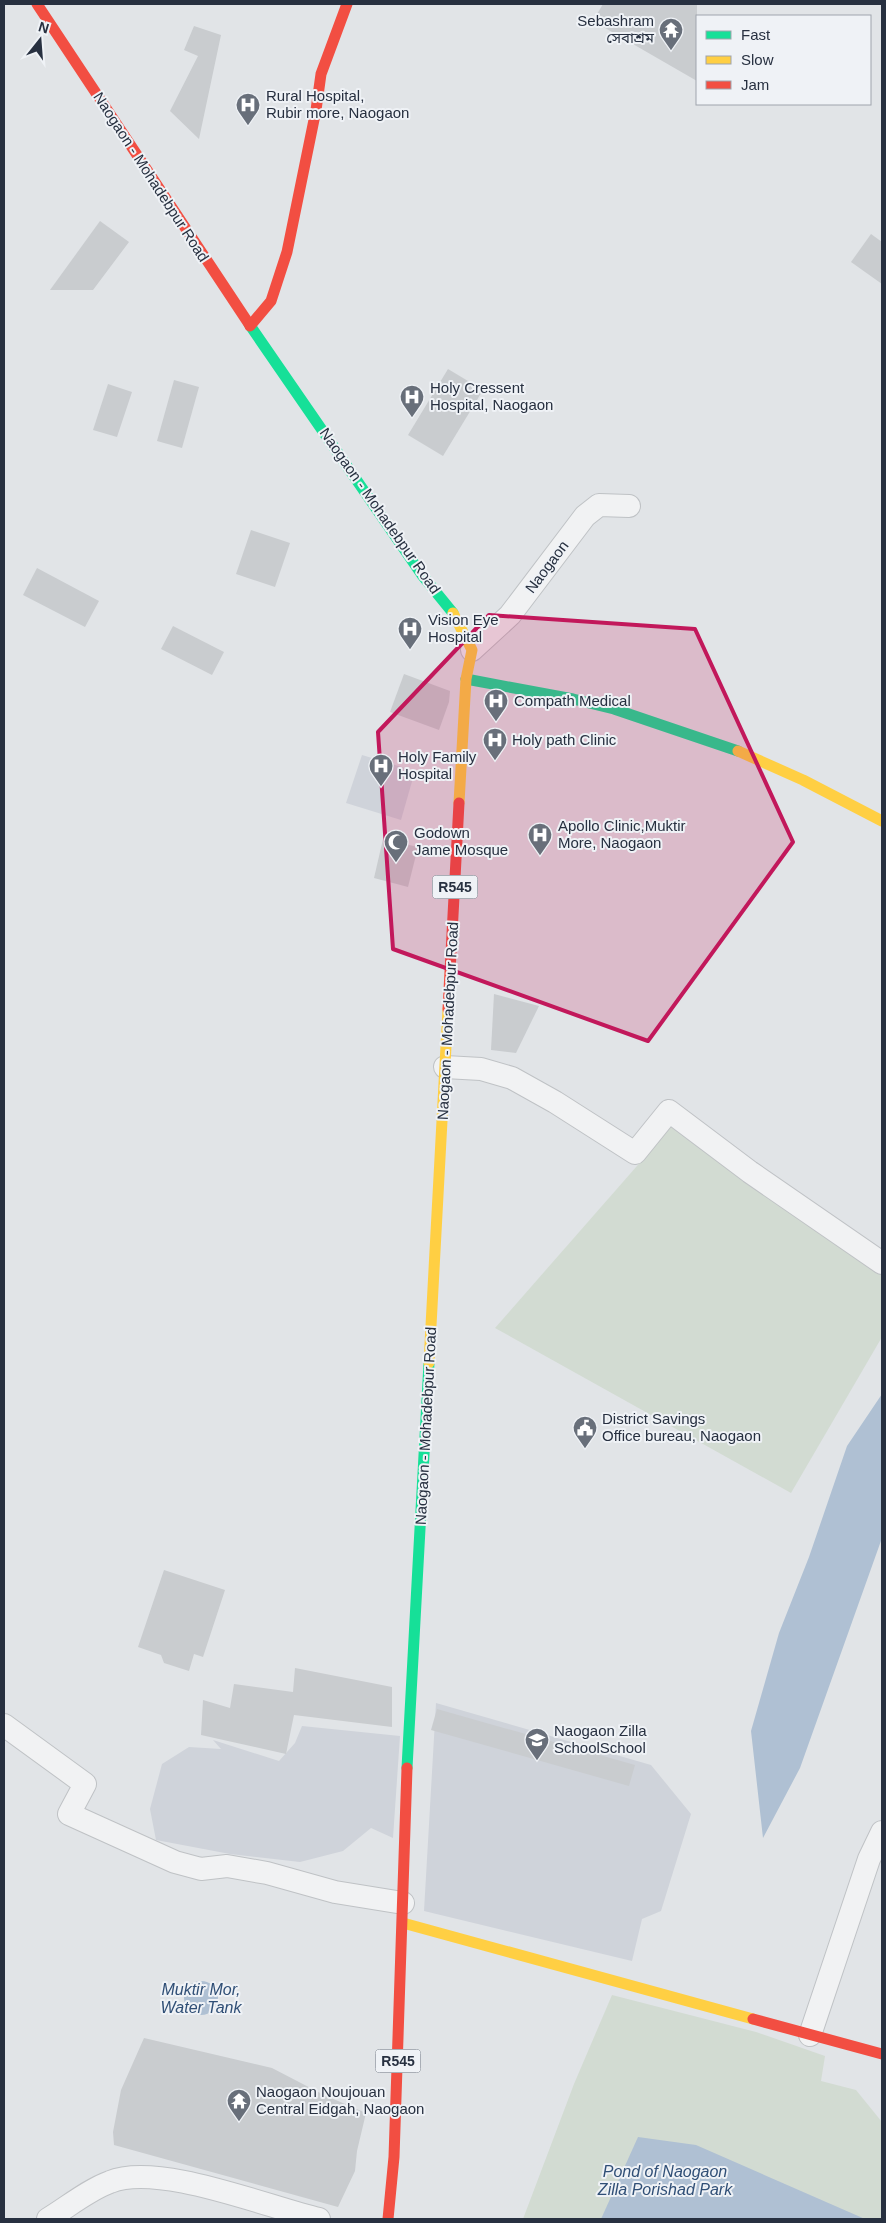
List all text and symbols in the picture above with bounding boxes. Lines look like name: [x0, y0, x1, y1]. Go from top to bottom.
place label: Sebashram সেবাশ্রম: [577, 12, 655, 46]
north arrow: [15, 15, 65, 65]
legend: [696, 15, 871, 105]
temple icon: Sebashram সেবাশ্রম: [658, 17, 684, 51]
text: N: [37, 18, 51, 37]
text: Fast: [741, 26, 771, 43]
text: Slow: [741, 51, 774, 68]
text: Jam: [741, 76, 769, 93]
place label: Rural Hospital, Rubir more, Naogaon: [266, 87, 409, 121]
street label: Naogaon - Mohadebpur Road: [90, 89, 213, 265]
hospital icon: Rural Hospital, Rubir more, Naogaon: [235, 92, 261, 126]
place label: Holy Cressent Hospital, Naogaon: [430, 379, 553, 413]
hospital icon: Holy Cressent Hospital, Naogaon: [399, 384, 425, 418]
street label: Naogaon - Mohadebpur Road: [317, 425, 444, 597]
street label: Naogaon: [521, 537, 572, 596]
place label: Vision Eye Hospital: [428, 611, 499, 645]
hospital icon: Vision Eye Hospital: [397, 616, 423, 650]
hospital icon: Compath Medical: [483, 688, 509, 722]
place label: Compath Medical: [514, 692, 631, 709]
hospital icon: Holy path Clinic: [482, 727, 508, 761]
place label: Holy path Clinic: [512, 731, 617, 748]
place label: Holy Family Hospital: [398, 748, 477, 782]
hospital icon: Holy Family Hospital: [368, 753, 394, 787]
place label: Apollo Clinic,Muktir More, Naogaon: [558, 817, 686, 851]
hospital icon: Apollo Clinic,Muktir More, Naogaon: [527, 822, 553, 856]
place label: Godown Jame Mosque: [414, 824, 508, 858]
mosque icon: Godown Jame Mosque: [383, 829, 409, 863]
road number: R545: [432, 876, 478, 899]
street label: Naogaon - Mohadebpur Road: [434, 921, 461, 1121]
street label: Naogaon - Mohadebpur Road: [412, 1326, 439, 1526]
place label: District Savings Office bureau, Naogaon: [602, 1410, 761, 1444]
public building icon: District Savings Office bureau, Naogaon: [572, 1415, 598, 1449]
place label: Naogaon Zilla SchoolSchool: [554, 1722, 647, 1756]
school or university icon: Naogaon Zilla SchoolSchool: [524, 1727, 550, 1761]
water label: Muktir Mor, Water Tank: [161, 1981, 242, 2016]
road number: R545: [376, 2050, 420, 2072]
place label: Naogaon Noujouan Central Eidgah, Naogaon: [256, 2083, 424, 2117]
temple icon: Naogaon Noujouan Central Eidgah, Naogaon: [226, 2088, 252, 2122]
water label: Pond of Naogaon Zilla Porishad Park: [597, 2163, 733, 2198]

